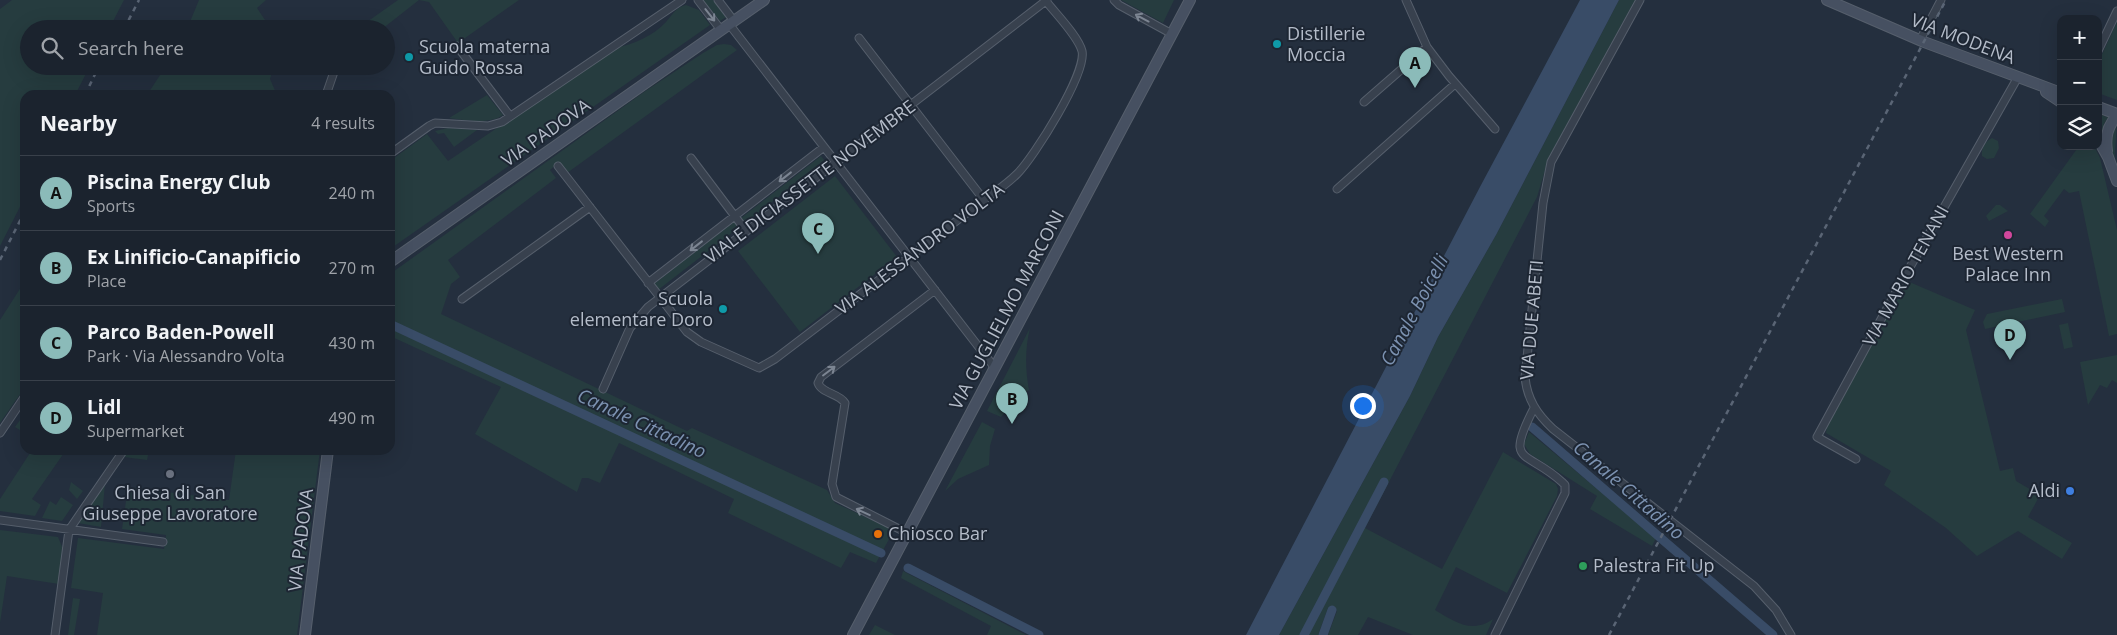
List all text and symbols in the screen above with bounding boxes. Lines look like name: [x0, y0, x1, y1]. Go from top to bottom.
street label: VIA MODENA: [1908, 7, 2020, 69]
one-way arrow: [704, 8, 715, 21]
one-way arrow: [1135, 13, 1150, 22]
map controls: [2057, 15, 2102, 150]
button: +: [2057, 15, 2102, 60]
search box: [20, 20, 395, 75]
place label: Distillerie Moccia: [1287, 21, 1365, 66]
icon: search: [38, 34, 66, 62]
place label: Scuola materna Guido Rossa: [419, 34, 550, 79]
text: Search here: [78, 35, 184, 61]
marker: Distillerie Moccia: [1271, 38, 1283, 50]
pin: A: [1399, 47, 1431, 88]
marker: Scuola materna Guido Rossa: [403, 51, 415, 63]
button: −: [2057, 60, 2102, 105]
street label: VIA PADOVA: [496, 92, 595, 172]
street label: VIALE DICIASSETTE NOVEMBRE: [700, 96, 920, 268]
button: layers: [2057, 105, 2102, 150]
text: Nearby: [40, 109, 117, 137]
text: 4 results: [311, 112, 375, 134]
text: Piscina Energy Club: [87, 169, 271, 195]
one-way arrow: [778, 172, 792, 182]
street label: VIA ALESSANDRO VOLTA: [830, 176, 1009, 320]
text: A: [50, 182, 62, 204]
text: 240 m: [329, 182, 375, 204]
text: Sports: [87, 195, 135, 217]
street label: VIA MARIO TENANI: [1856, 201, 1954, 350]
street label: VIA GUGLIELMO MARCONI: [943, 206, 1069, 413]
pin: C: [802, 213, 834, 254]
marker: Best Western Palace Inn: [2002, 229, 2014, 241]
one-way arrow: [689, 241, 703, 251]
place label: Best Western Palace Inn: [1952, 241, 2064, 286]
text: Ex Linificio-Canapificio: [87, 244, 301, 270]
water label: Canale Boicelli: [1374, 249, 1455, 370]
text: B: [51, 257, 61, 279]
text: 270 m: [329, 257, 375, 279]
street label: VIA DUE ABETI: [1514, 259, 1548, 381]
text: Place: [87, 270, 126, 292]
place label: Scuola elementare Doro: [570, 286, 713, 331]
marker: Scuola elementare Doro: [717, 303, 729, 315]
text: Parco Baden-Powell: [87, 319, 274, 345]
pin: D: [1994, 319, 2026, 360]
text: C: [51, 332, 61, 354]
text: 430 m: [329, 332, 375, 354]
text: Park · Via Alessandro Volta: [87, 345, 285, 367]
one-way arrow: [822, 365, 835, 376]
water label: Canale Cittadino: [573, 382, 711, 464]
pin: B: [996, 383, 1028, 424]
your location: [1350, 393, 1376, 419]
text: Lidl: [87, 394, 121, 420]
text: D: [50, 407, 62, 429]
text: 490 m: [329, 407, 375, 429]
text: Supermarket: [87, 420, 184, 442]
water label: Canale Cittadino: [1568, 434, 1690, 546]
marker: Chiesa di San Giuseppe Lavoratore: [164, 468, 176, 480]
place label: Aldi: [2029, 478, 2060, 502]
place label: Chiesa di San Giuseppe Lavoratore: [82, 480, 258, 525]
marker: Aldi: [2064, 485, 2076, 497]
street label: VIA PADOVA: [282, 487, 318, 593]
one-way arrow: [856, 507, 871, 516]
place label: Chiosco Bar: [888, 521, 988, 545]
marker: Chiosco Bar: [872, 528, 884, 540]
place label: Palestra Fit Up: [1593, 553, 1715, 577]
marker: Palestra Fit Up: [1577, 560, 1589, 572]

